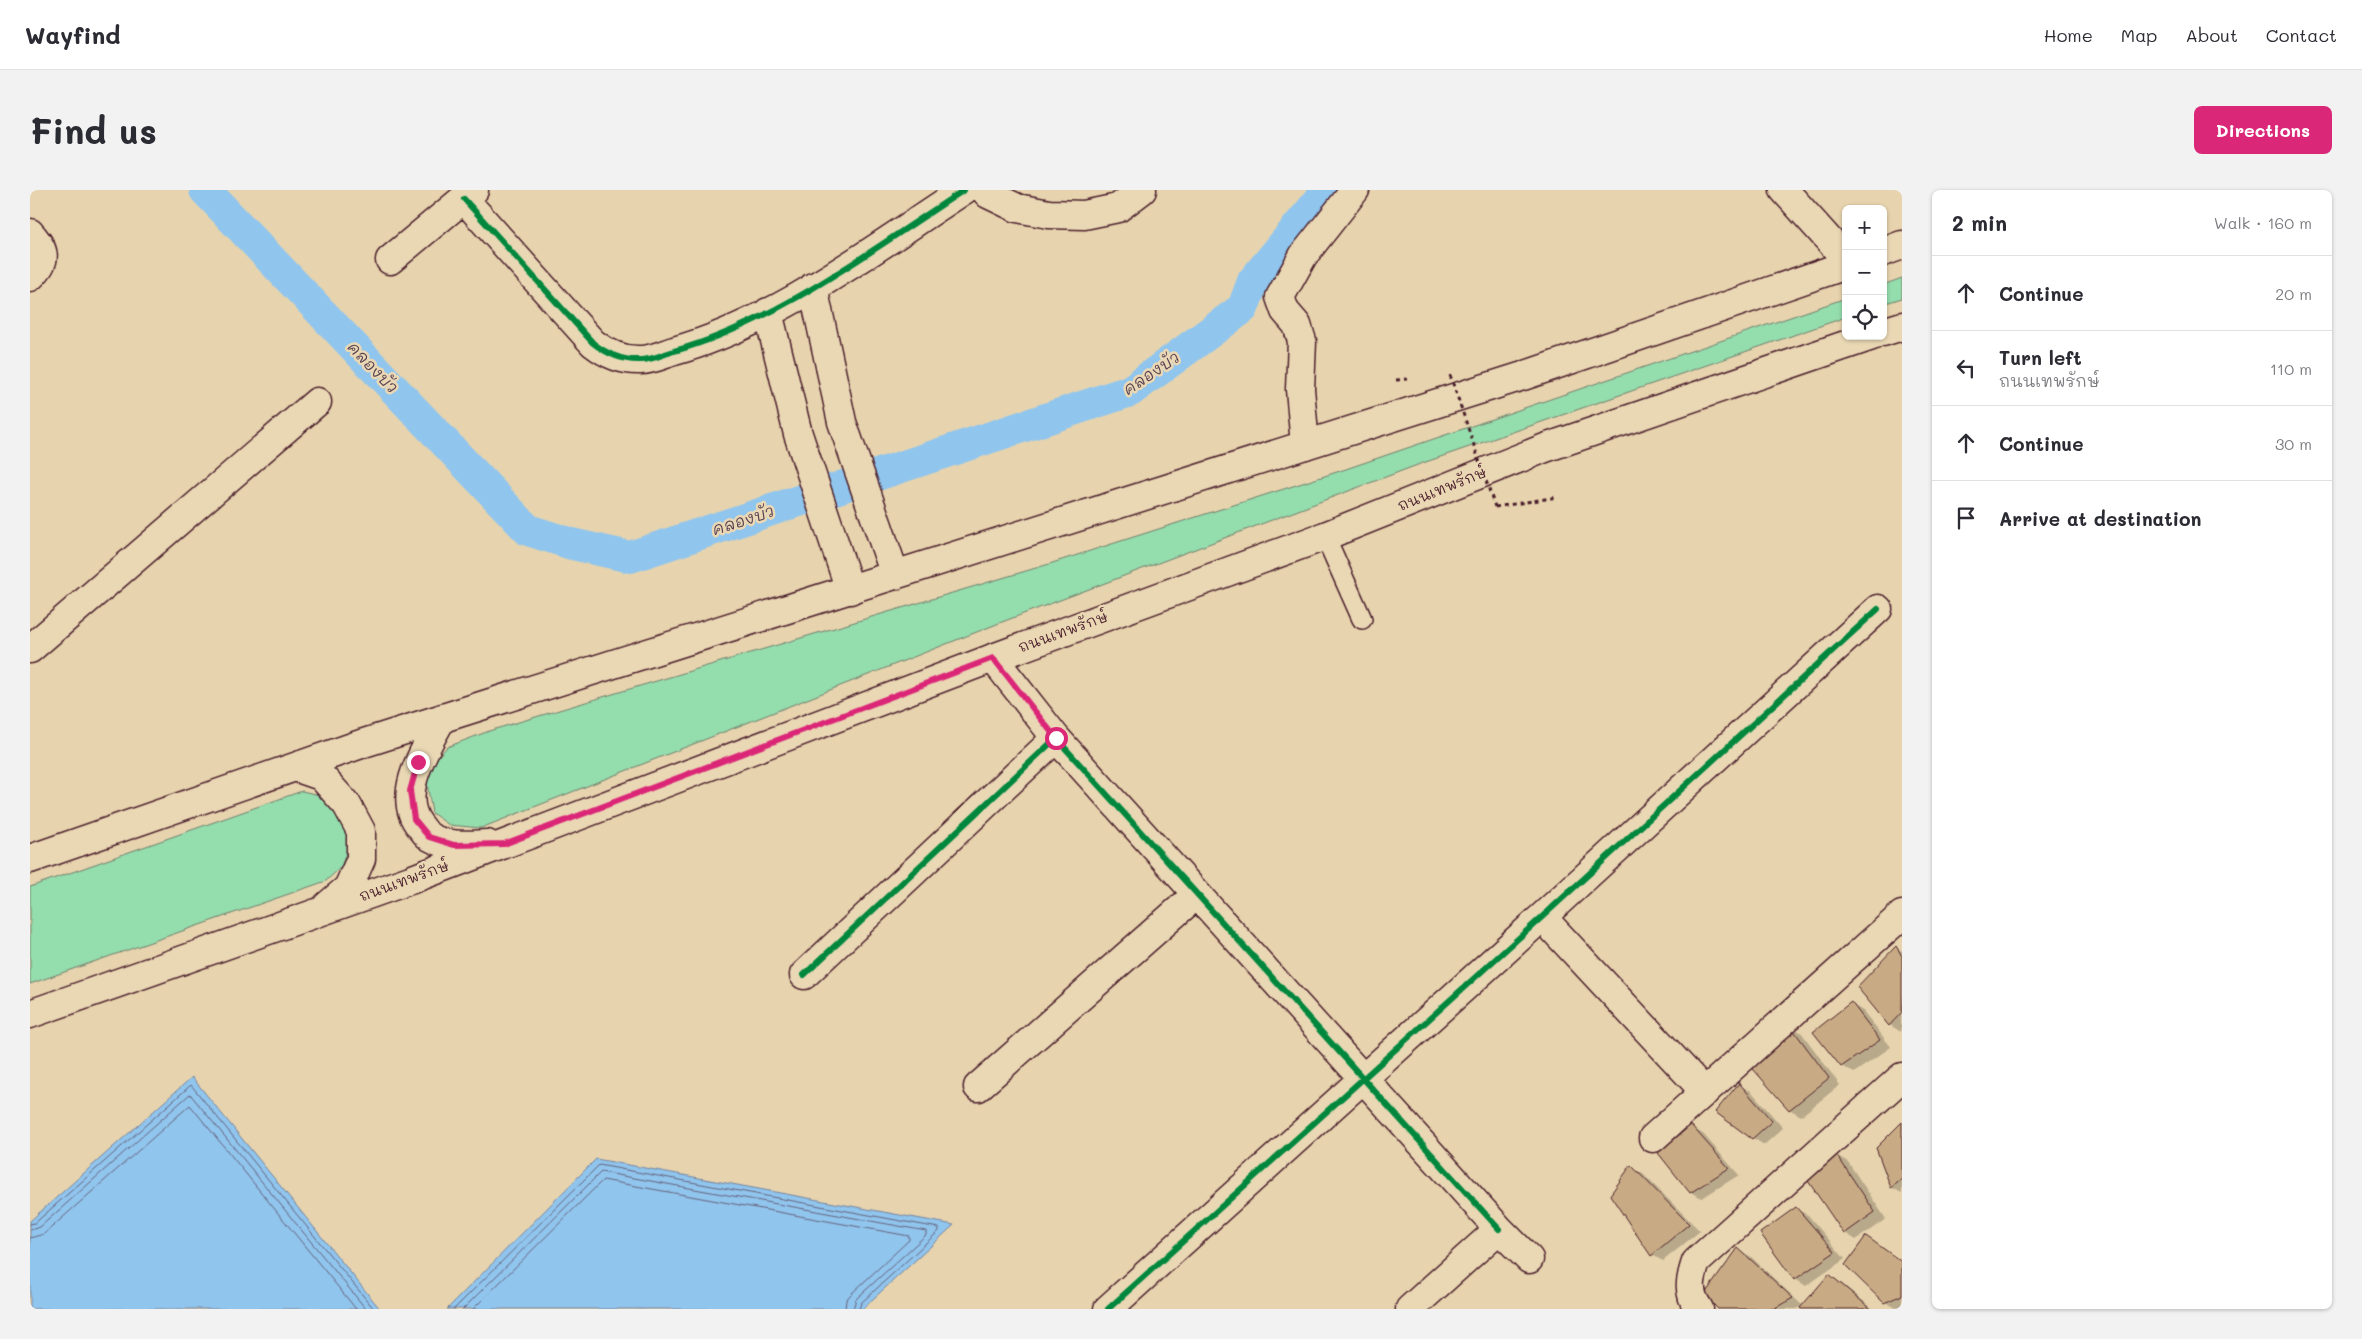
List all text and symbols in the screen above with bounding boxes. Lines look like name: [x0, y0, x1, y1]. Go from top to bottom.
text: Wayfind: [25, 19, 121, 50]
text: Home: [2044, 23, 2093, 47]
text: Map: [2121, 23, 2157, 47]
text: About: [2185, 23, 2238, 47]
text: Contact: [2266, 23, 2337, 47]
button: Directions: [2194, 106, 2332, 154]
text: Find us: [30, 107, 157, 153]
map controls: [1842, 205, 1887, 340]
button: +: [1842, 205, 1887, 250]
text: 2 min: [1952, 209, 2007, 236]
text: Walk · 160 m: [2214, 212, 2312, 233]
button: −: [1842, 250, 1887, 295]
icon: ahead: [1952, 279, 1980, 307]
text: Continue: [1999, 281, 2084, 306]
text: 20 m: [2275, 283, 2312, 304]
button: locate: [1842, 295, 1887, 340]
water label: คลองบัว: [344, 336, 403, 397]
text: Turn left: [1999, 345, 2082, 370]
water label: คลองบัว: [1118, 346, 1183, 399]
icon: left: [1952, 354, 1980, 382]
text: 110 m: [2270, 358, 2312, 379]
text: ถนนเทพรักษ์: [1999, 370, 2099, 391]
icon: ahead: [1952, 429, 1980, 457]
text: Continue: [1999, 431, 2084, 456]
text: 30 m: [2275, 433, 2312, 454]
street label: ถนนเทพรักษ์: [1394, 461, 1489, 515]
water label: คลองบัว: [709, 499, 776, 539]
icon: arrive: [1952, 504, 1980, 532]
text: Arrive at destination: [1999, 506, 2202, 531]
street label: ถนนเทพรักษ์: [1015, 605, 1111, 657]
route start: [1045, 727, 1068, 750]
route end: [407, 751, 430, 774]
street label: ถนนเทพรักษ์: [356, 854, 452, 906]

